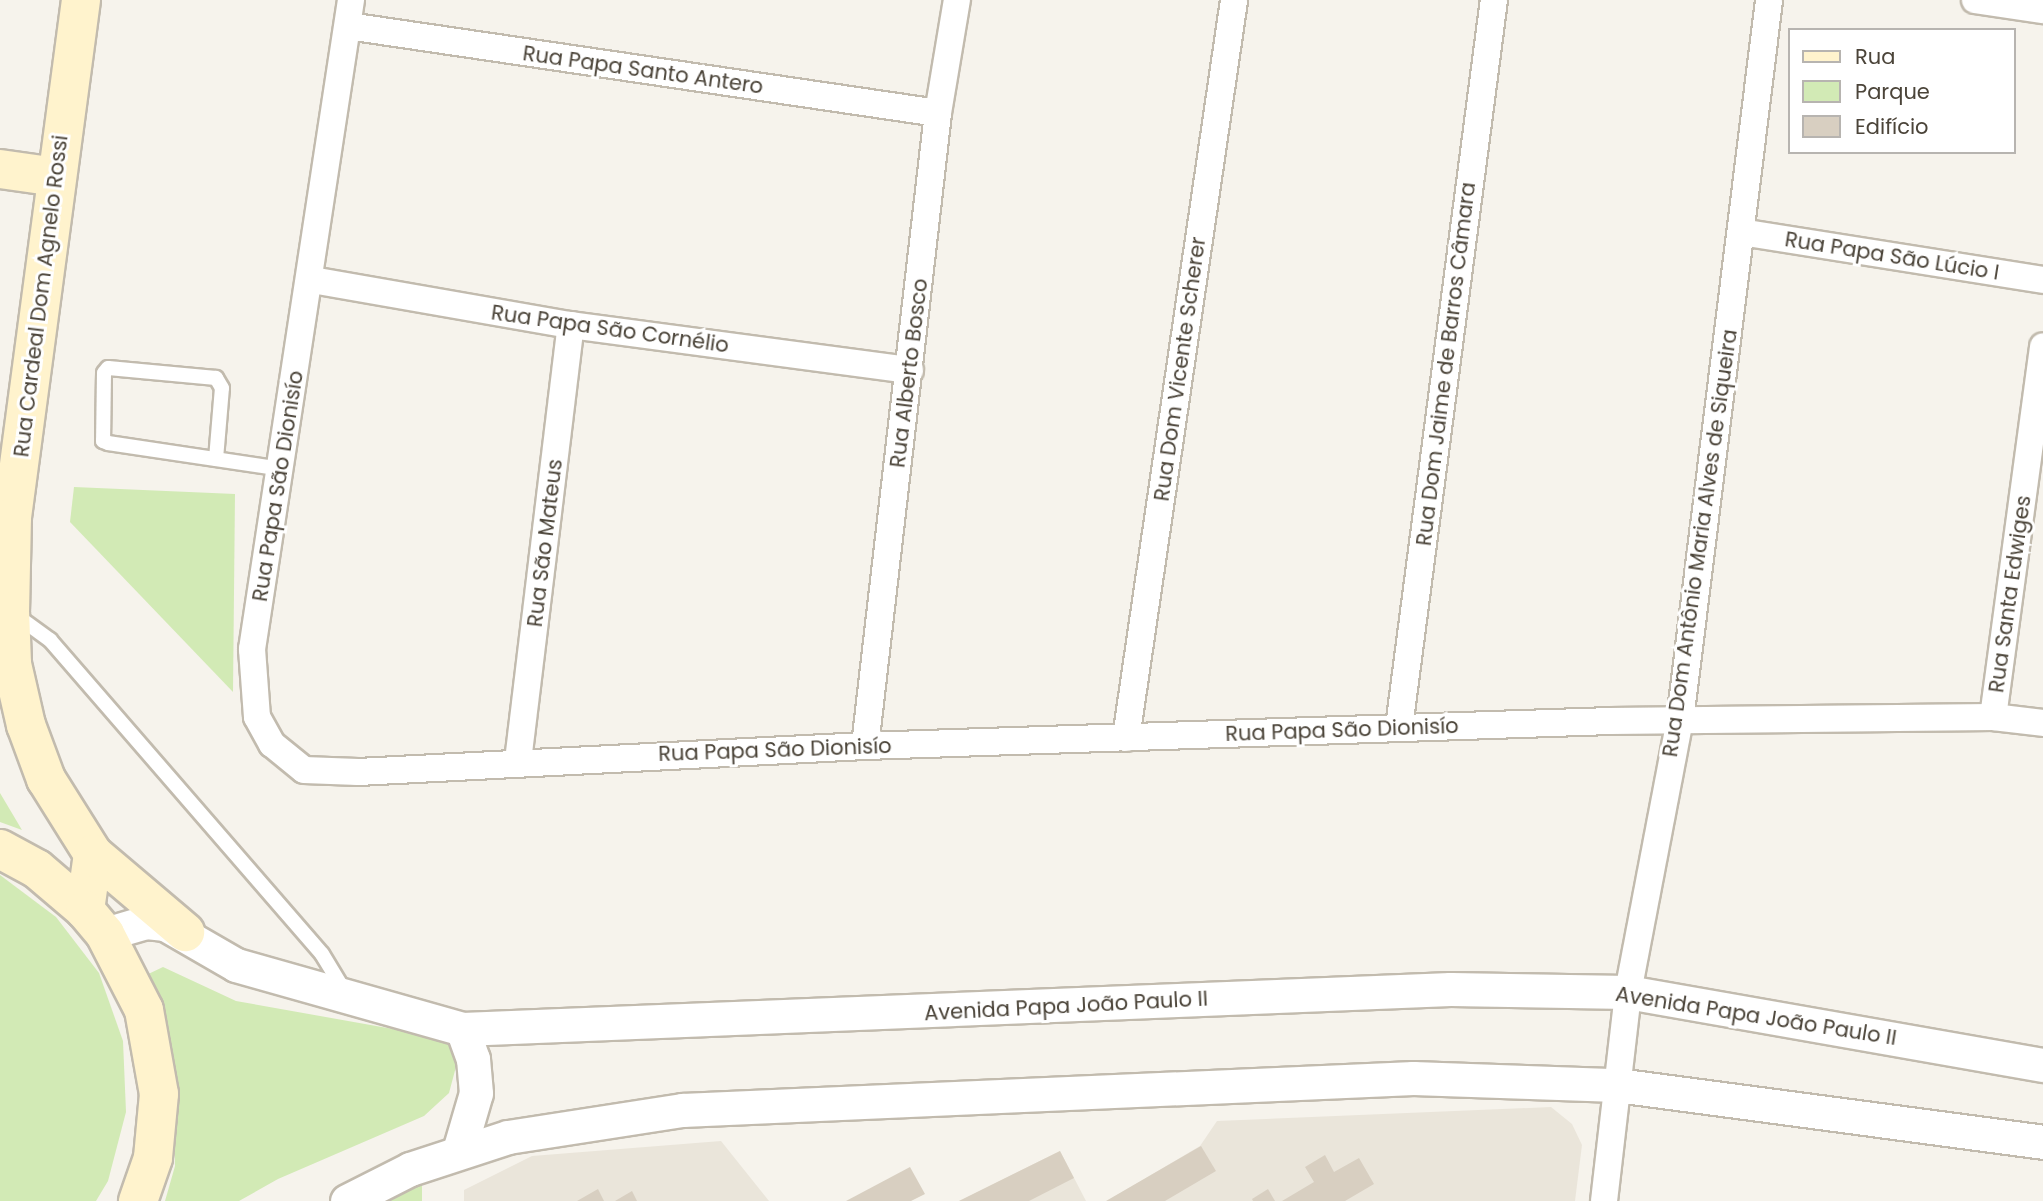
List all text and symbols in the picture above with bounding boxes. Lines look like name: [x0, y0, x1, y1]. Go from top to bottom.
legend: [1787, 28, 2015, 154]
street label: Rua Papa Santo Antero: [521, 41, 765, 99]
text: Rua: [1855, 42, 1895, 71]
text: Parque: [1855, 77, 1930, 106]
text: Edifício: [1855, 112, 1929, 141]
street label: Rua Cardeal Dom Agnelo Rossi: [9, 134, 73, 458]
street label: Rua Dom Jaime de Barros Câmara: [1411, 181, 1481, 547]
street label: Rua Papa São Lúcio I: [1783, 227, 2001, 285]
street label: Rua Dom Vicente Scherer: [1149, 235, 1211, 503]
street label: Rua Alberto Bosco: [885, 277, 933, 469]
street label: Rua Papa São Cornélio: [490, 300, 730, 358]
street label: Rua Dom Antônio Maria Alves de Siqueira: [1657, 327, 1743, 759]
street label: Rua Papa São Dionisío: [247, 369, 309, 603]
street label: Rua São Mateus: [522, 458, 568, 628]
street label: Rua Santa Edwiges: [1984, 494, 2036, 694]
street label: Rua Papa São Dionisío: [1225, 713, 1459, 747]
street label: Rua Papa São Dionisío: [658, 733, 892, 767]
street label: Avenida Papa João Paulo II: [1614, 981, 1898, 1051]
street label: Avenida Papa João Paulo II: [924, 986, 1208, 1026]

